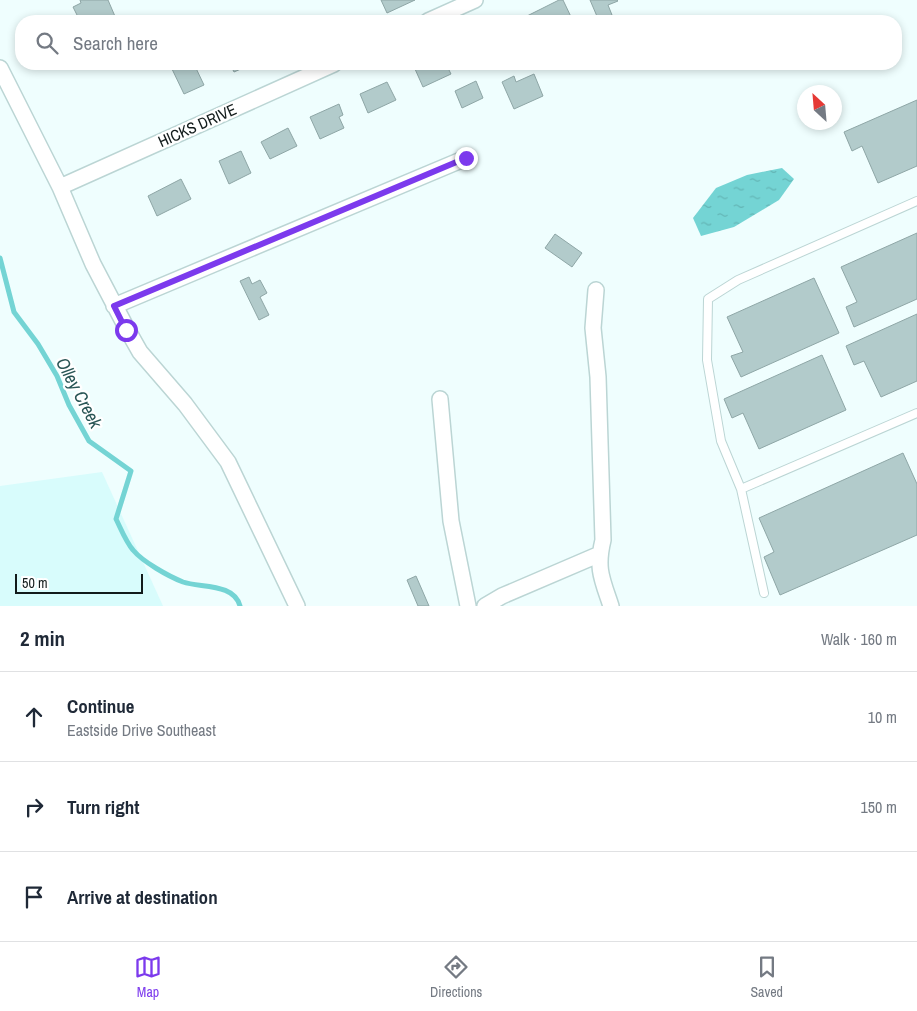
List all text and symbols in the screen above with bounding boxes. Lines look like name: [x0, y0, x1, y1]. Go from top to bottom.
search box: [15, 15, 902, 70]
icon: search: [33, 29, 61, 57]
text: Search here: [73, 30, 158, 56]
north arrow: [797, 85, 842, 130]
street label: HICKS DRIVE: [154, 98, 240, 152]
route end: [455, 147, 478, 170]
route start: [115, 319, 138, 342]
water label: Olley Creek: [50, 353, 109, 433]
scale bar: [15, 571, 142, 594]
text: 50 m: [22, 574, 48, 592]
text: 2 min: [20, 624, 65, 653]
text: Walk · 160 m: [821, 628, 897, 650]
text: Continue: [67, 693, 135, 719]
icon: ahead: [20, 703, 48, 731]
text: 10 m: [868, 706, 897, 728]
text: Eastside Drive Southeast: [67, 719, 216, 741]
icon: right: [20, 793, 48, 821]
text: Turn right: [67, 794, 139, 820]
text: 150 m: [861, 796, 897, 818]
icon: arrive: [20, 883, 48, 911]
text: Arrive at destination: [67, 884, 218, 910]
tab: Map: [134, 953, 162, 1001]
tab: Directions: [430, 953, 482, 1001]
tab: Saved: [750, 953, 783, 1001]

